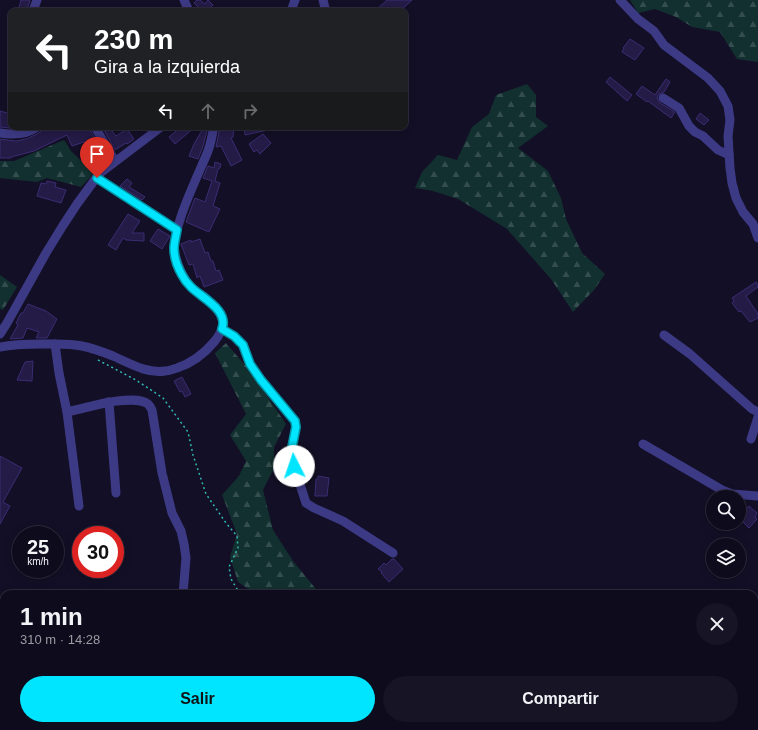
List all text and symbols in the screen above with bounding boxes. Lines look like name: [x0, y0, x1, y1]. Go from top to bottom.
icon: left: [28, 24, 80, 76]
text: 230 m: [94, 24, 173, 55]
text: Gira a la izquierda: [94, 57, 240, 77]
icon: left: [155, 100, 177, 122]
icon: ahead: [197, 100, 219, 122]
icon: right: [239, 100, 261, 122]
pin: [80, 137, 114, 178]
icon: arrive: [86, 143, 108, 165]
position arrow: [273, 445, 315, 487]
map controls: [706, 490, 746, 578]
button: search: [706, 490, 746, 530]
speed limit sign: 30: [72, 526, 124, 578]
text: 25: [27, 536, 49, 558]
button: layers: [706, 538, 746, 578]
text: km/h: [27, 556, 49, 567]
text: 1 min: [20, 603, 83, 630]
button: close: [696, 603, 738, 645]
text: 310 m · 14:28: [20, 632, 100, 647]
button: Salir: [20, 676, 375, 722]
button: Compartir: [383, 676, 738, 722]

